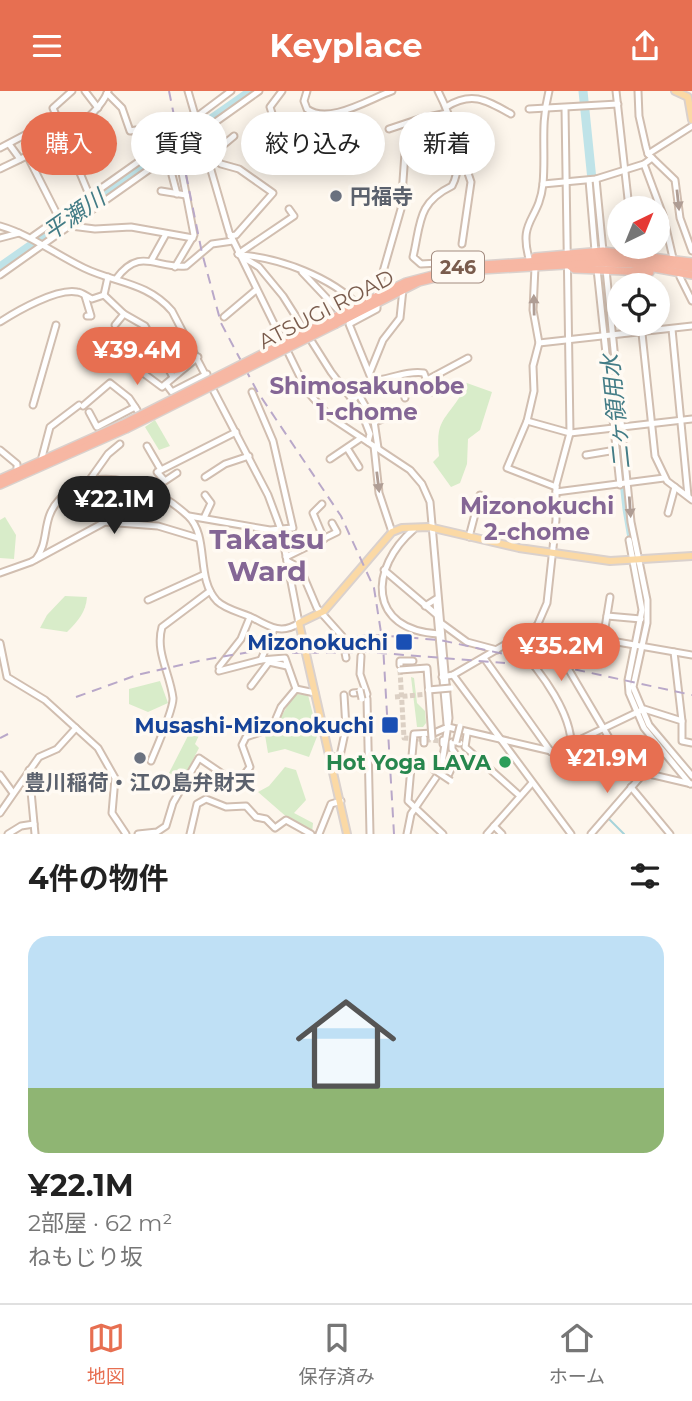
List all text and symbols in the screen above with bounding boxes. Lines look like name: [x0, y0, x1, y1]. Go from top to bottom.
text: Keyplace: [270, 26, 422, 65]
icon: menu: [28, 27, 66, 65]
icon: share: [626, 27, 664, 65]
chip: 購入: [21, 112, 117, 175]
chip: 賃貸: [131, 112, 227, 175]
chip: 絞り込み: [241, 112, 385, 175]
chip: 新着: [399, 112, 495, 175]
water label: 平瀬川: [38, 182, 113, 246]
place label: 円福寺: [350, 184, 413, 209]
marker: 円福寺: [328, 188, 344, 204]
one-way arrow: [673, 189, 684, 211]
north arrow: [607, 196, 670, 259]
map controls: [607, 196, 670, 336]
road number: 246: [432, 251, 484, 283]
street label: ATSUGI ROAD: [254, 264, 398, 354]
button: locate: [607, 273, 670, 336]
one-way arrow: [529, 294, 540, 316]
pin: ¥39.4M: [80, 327, 194, 387]
text: ¥39.4M: [93, 336, 181, 364]
water label: 二ヶ領用水: [596, 350, 636, 471]
district label: Shimosakunobe 1-chome: [269, 372, 465, 426]
one-way arrow: [372, 471, 383, 493]
pin: ¥22.1M: [57, 477, 171, 536]
text: ¥22.1M: [74, 485, 154, 513]
district label: Mizonokuchi 2-chome: [460, 492, 614, 546]
one-way arrow: [625, 497, 636, 519]
district label: Takatsu Ward: [209, 522, 325, 588]
pin: ¥35.2M: [504, 623, 618, 683]
place label: Mizonokuchi: [247, 630, 388, 655]
marker: Mizonokuchi: [394, 632, 414, 652]
text: ¥35.2M: [518, 632, 604, 660]
place label: Musashi-Mizonokuchi: [135, 713, 374, 738]
marker: Musashi-Mizonokuchi: [380, 715, 400, 735]
pin: ¥21.9M: [550, 735, 664, 795]
text: ¥21.9M: [566, 744, 648, 772]
marker: 豊川稲荷・江の島弁財天: [132, 750, 148, 766]
place label: Hot Yoga LAVA: [326, 750, 492, 775]
marker: Hot Yoga LAVA: [497, 754, 513, 770]
place label: 豊川稲荷・江の島弁財天: [25, 770, 256, 795]
icon: filters: [626, 857, 664, 895]
text: 4件の物件: [28, 860, 169, 897]
icon: home: [283, 981, 409, 1107]
text: ¥22.1M: [28, 1167, 134, 1204]
text: 2部屋 · 62 m²: [28, 1209, 172, 1237]
text: ねもじり坂: [28, 1243, 143, 1271]
tab: 地図: [87, 1319, 125, 1388]
tab: 保存済み: [299, 1319, 375, 1388]
tab: ホーム: [549, 1319, 605, 1388]

